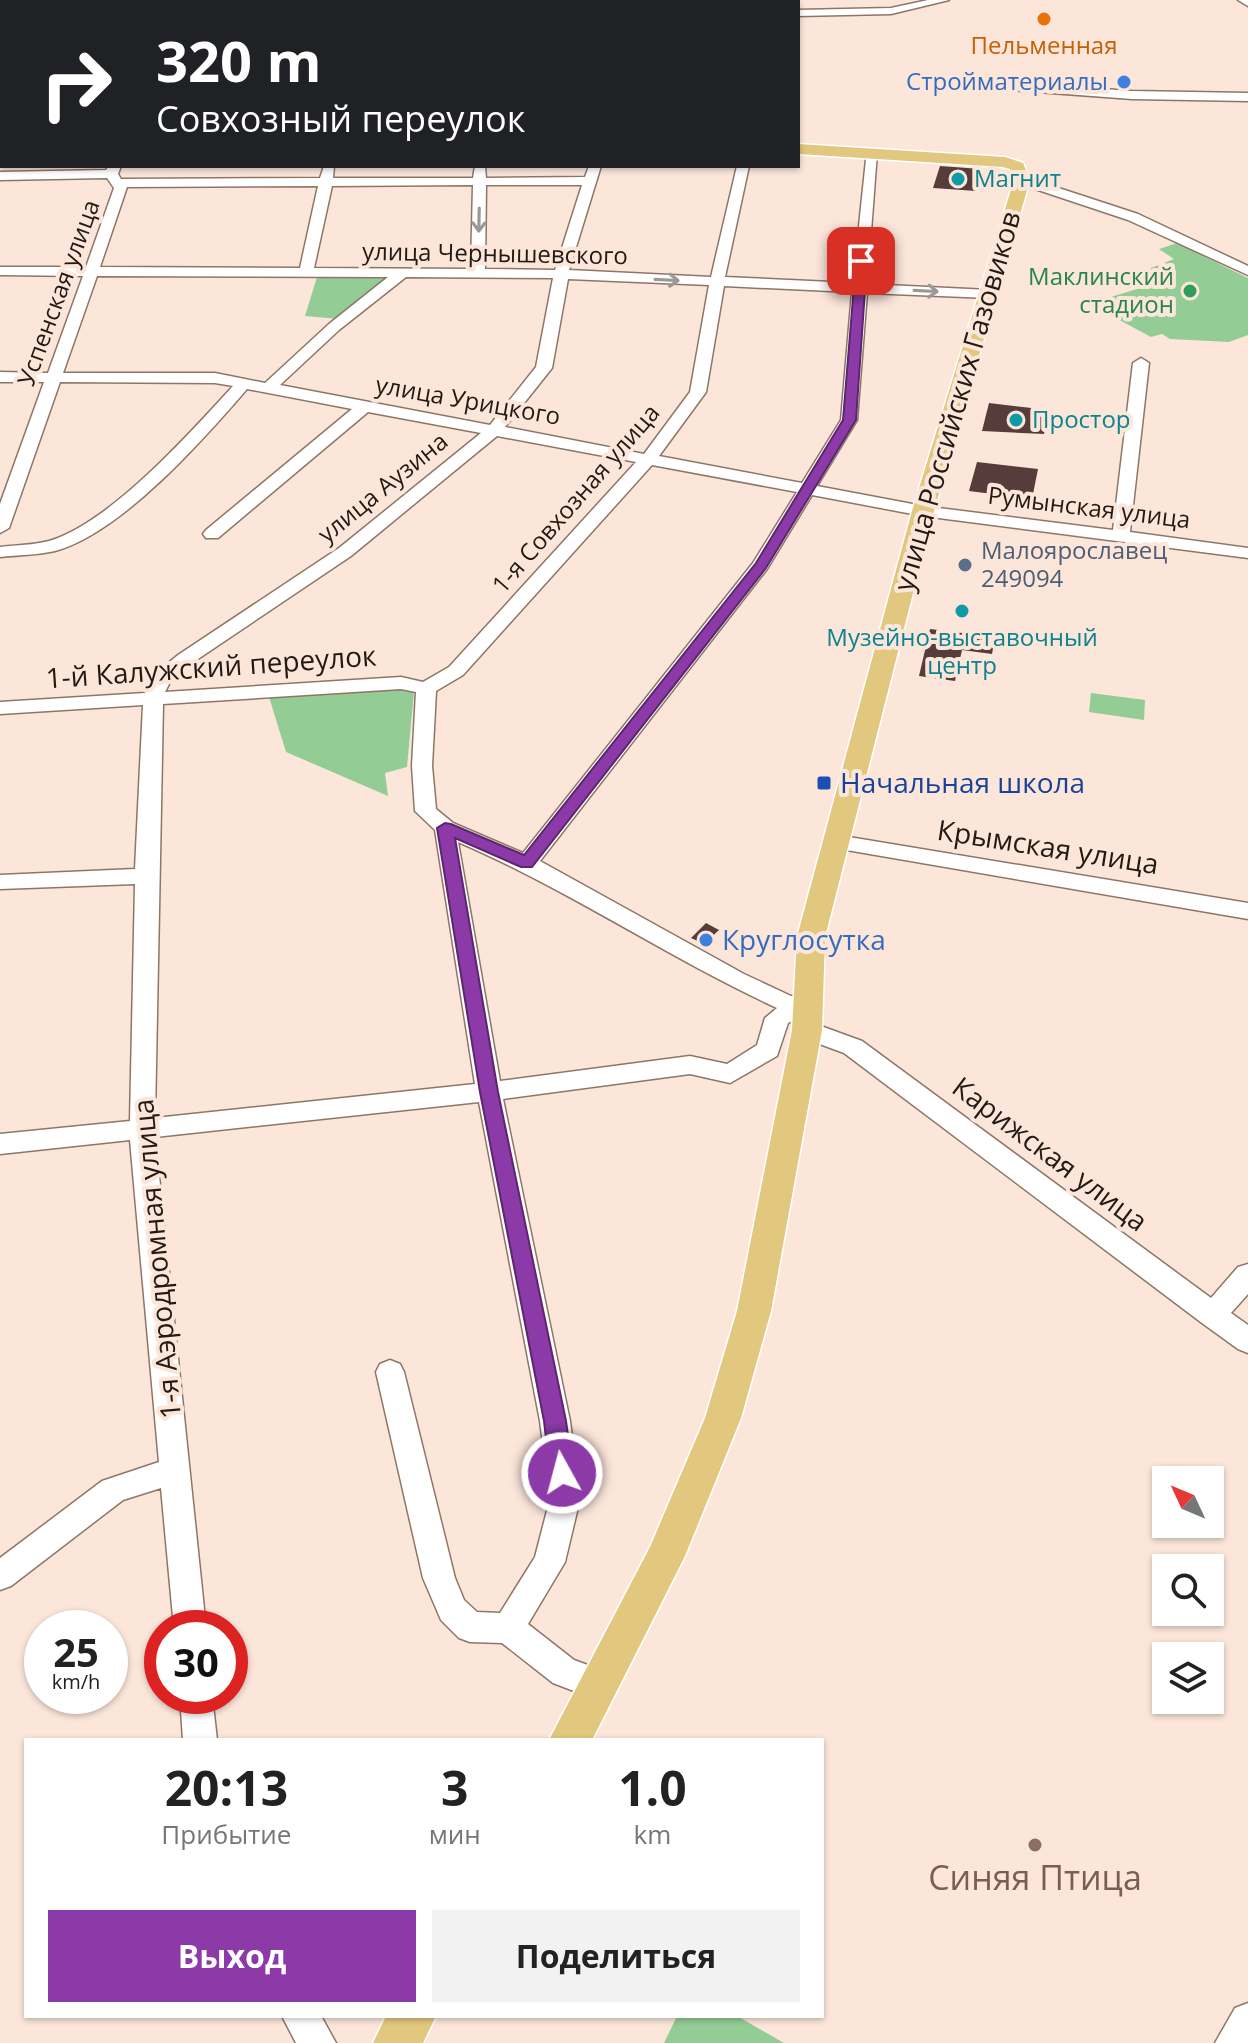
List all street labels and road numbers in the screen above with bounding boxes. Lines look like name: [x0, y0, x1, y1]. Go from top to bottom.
street label: Успенская улица: [9, 195, 107, 390]
street label: улица Российских Газовиков: [884, 206, 1029, 595]
street label: улица Чернышевского: [362, 234, 628, 271]
street label: улица Урицкого: [373, 367, 563, 432]
street label: 1-я Совхозная улица: [484, 397, 666, 600]
street label: улица Аузина: [310, 424, 454, 549]
street label: Румынская улица: [986, 478, 1192, 535]
street label: 1-й Калужский переулок: [44, 635, 378, 697]
street label: Крымская улица: [935, 810, 1161, 882]
street label: Карижская улица: [945, 1067, 1156, 1239]
street label: 1-я Аэродромная улица: [123, 1098, 189, 1421]

